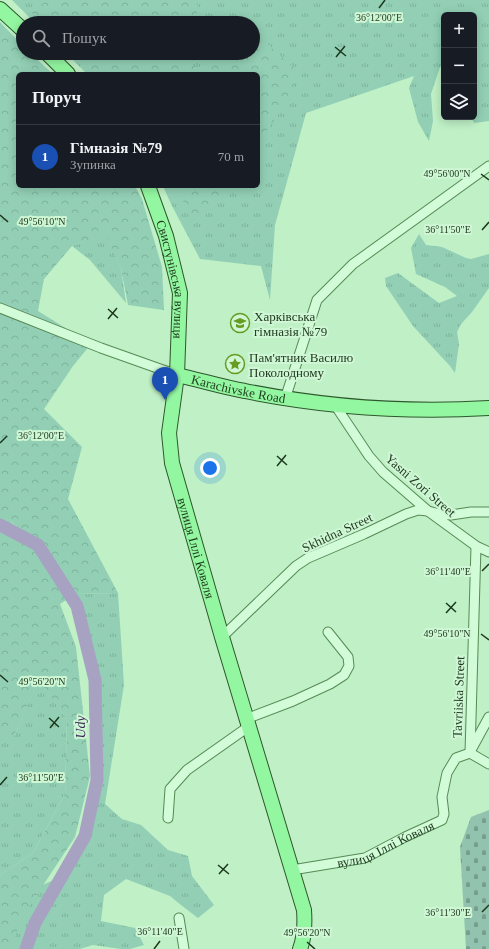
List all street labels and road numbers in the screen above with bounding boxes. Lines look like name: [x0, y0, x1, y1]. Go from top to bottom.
street label: Свистунівська вулиця: [153, 218, 187, 339]
street label: Karachivske Road: [190, 372, 287, 406]
street label: Yasni Zori Street: [382, 451, 459, 520]
street label: вулиця Іллі Коваля: [174, 496, 218, 600]
street label: Skhidna Street: [300, 509, 375, 555]
street label: Tavriiska Street: [450, 656, 467, 738]
street label: вулиця Іллі Коваля: [336, 818, 437, 870]

